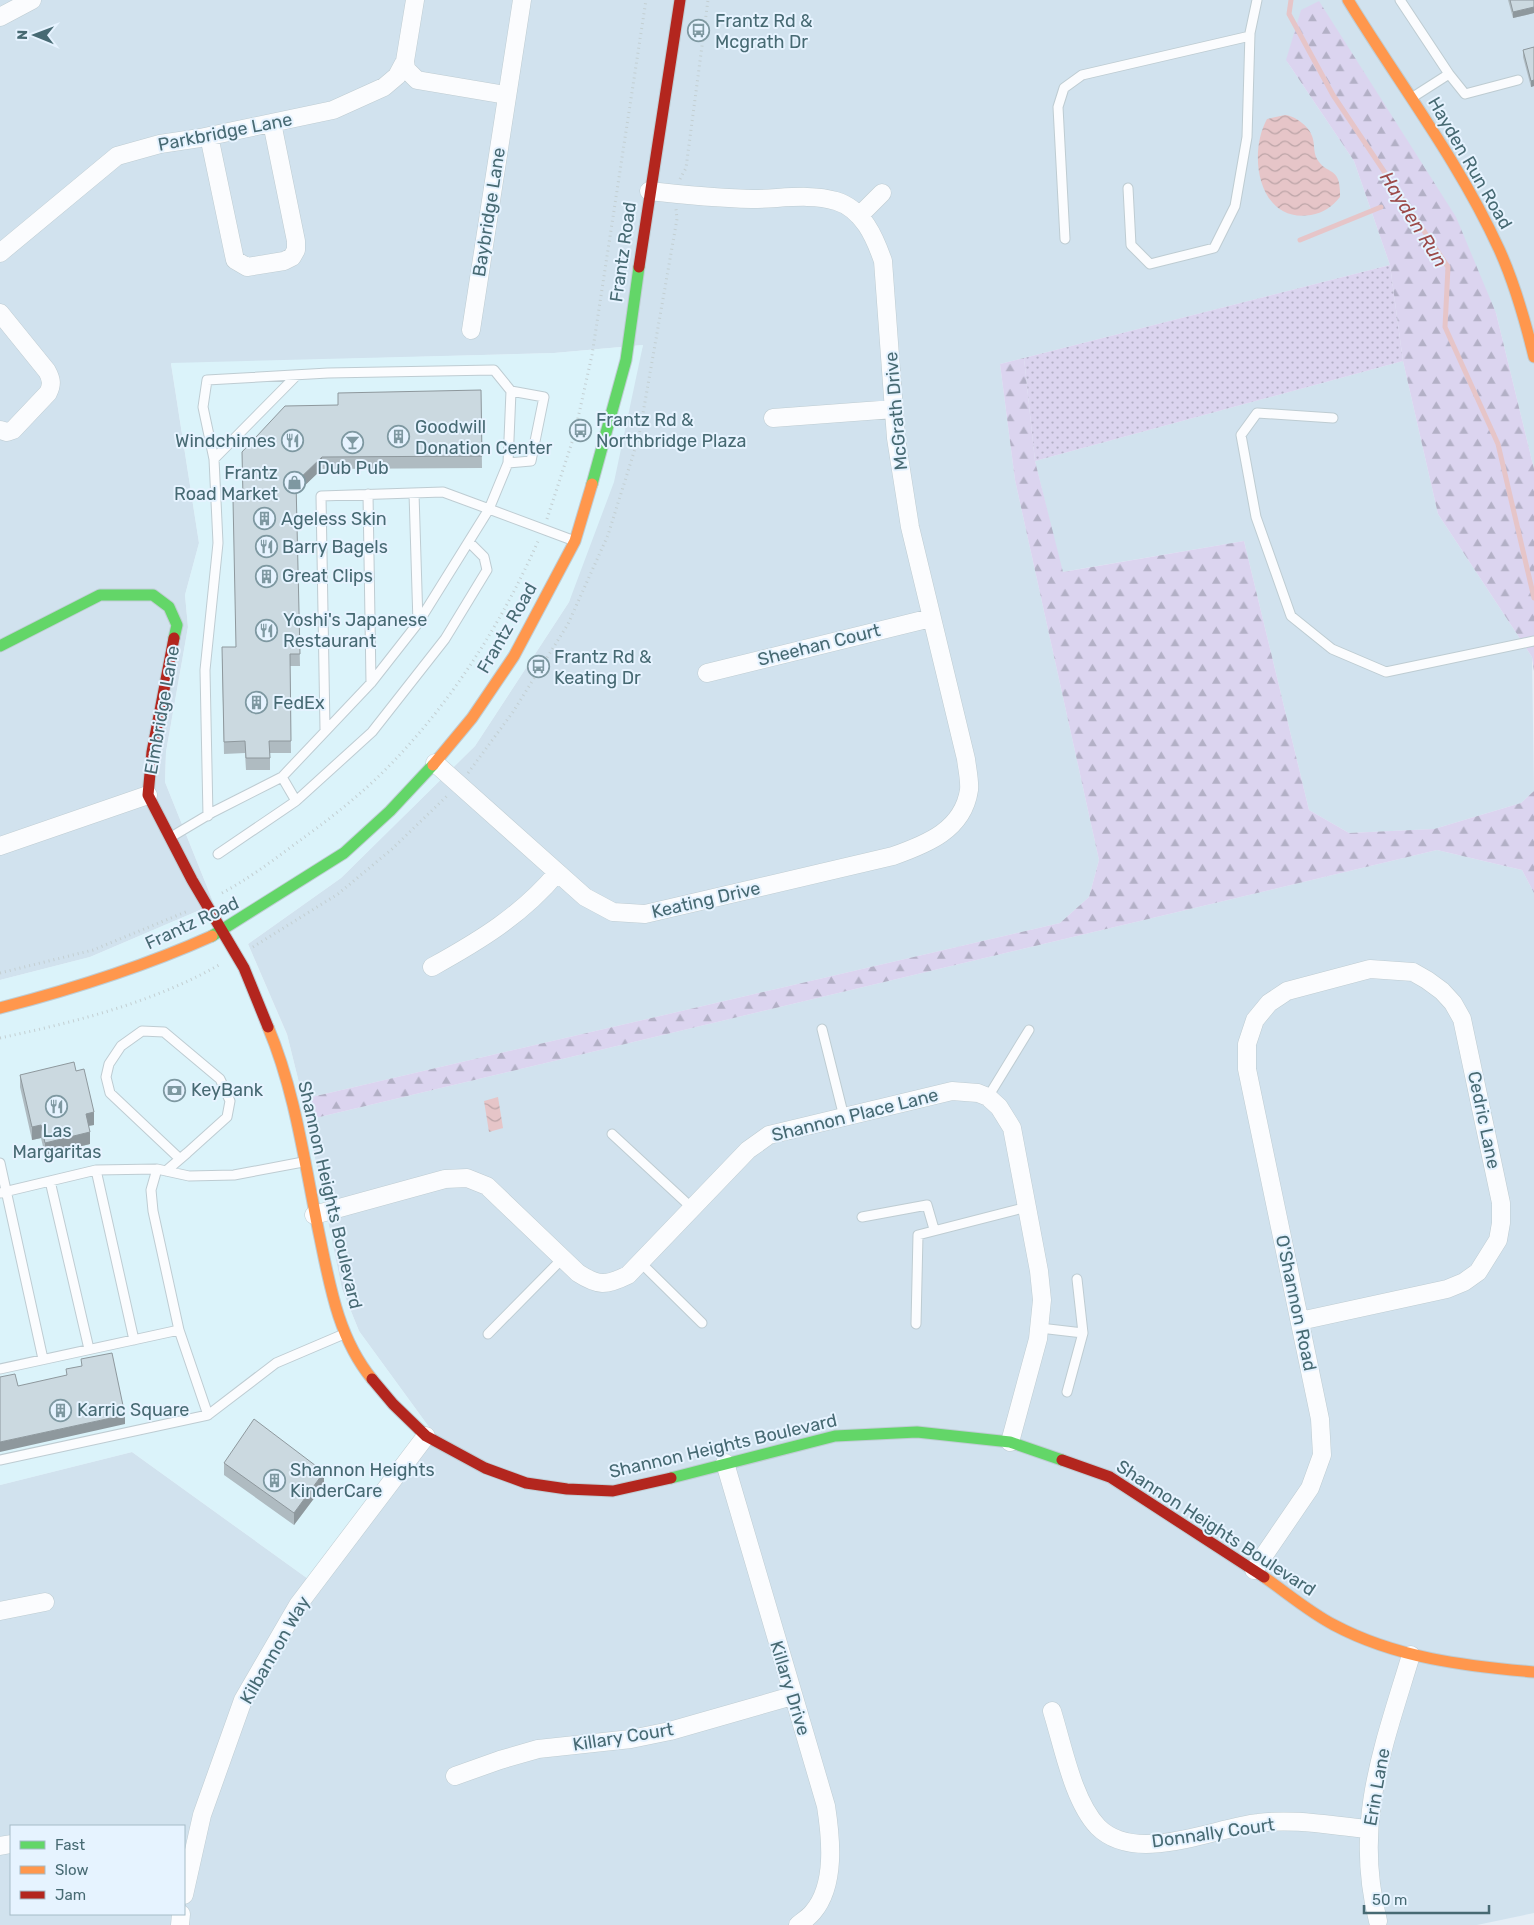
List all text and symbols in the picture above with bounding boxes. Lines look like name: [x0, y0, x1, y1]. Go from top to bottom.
north arrow: [10, 10, 60, 60]
place label: Frantz Rd & Mcgrath Dr: [715, 10, 813, 53]
bus stop icon: Frantz Rd & Mcgrath Dr: [687, 19, 711, 43]
text: N: [14, 30, 31, 40]
street label: Hayden Run Road: [1423, 93, 1517, 233]
street label: Parkbridge Lane: [156, 108, 294, 156]
street label: Baybridge Lane: [468, 146, 510, 278]
water label: Hayden Run: [1375, 167, 1452, 271]
street label: Frantz Road: [605, 200, 641, 304]
street label: McGrath Drive: [880, 351, 912, 471]
place label: Frantz Rd & Northbridge Plaza: [596, 409, 747, 452]
place label: Goodwill Donation Center: [415, 416, 552, 459]
bus stop icon: Frantz Rd & Northbridge Plaza: [568, 418, 592, 442]
building icon: Goodwill Donation Center: [387, 425, 411, 449]
restaurant icon: Windchimes: [280, 429, 304, 453]
place label: Windchimes: [175, 430, 276, 452]
bar icon: Dub Pub: [341, 431, 365, 455]
place label: Dub Pub: [317, 457, 389, 479]
place label: Frantz Road Market: [174, 462, 278, 505]
shop icon: Frantz Road Market: [282, 471, 306, 495]
building icon: Ageless Skin: [253, 507, 277, 531]
place label: Ageless Skin: [281, 508, 387, 530]
restaurant icon: Barry Bagels: [254, 535, 278, 559]
place label: Barry Bagels: [282, 536, 388, 558]
building icon: Great Clips: [254, 564, 278, 588]
place label: Great Clips: [282, 565, 373, 587]
street label: Frantz Road: [472, 579, 542, 677]
place label: Yoshi's Japanese Restaurant: [283, 609, 427, 652]
restaurant icon: Yoshi's Japanese Restaurant: [255, 618, 279, 642]
street label: Sheehan Court: [755, 619, 883, 671]
street label: Elmbridge Lane: [140, 644, 184, 776]
place label: Frantz Rd & Keating Dr: [554, 646, 652, 689]
bus stop icon: Frantz Rd & Keating Dr: [526, 655, 550, 679]
building icon: FedEx: [245, 691, 269, 715]
place label: FedEx: [273, 692, 325, 714]
street label: Keating Drive: [649, 877, 763, 923]
street label: Frantz Road: [142, 892, 242, 954]
street label: Cedric Lane: [1463, 1069, 1505, 1171]
bank icon: KeyBank: [163, 1078, 187, 1102]
place label: KeyBank: [191, 1079, 264, 1101]
street label: Shannon Heights Boulevard: [293, 1079, 367, 1311]
street label: Shannon Place Lane: [769, 1084, 941, 1146]
restaurant icon: Las Margaritas: [45, 1094, 69, 1118]
place label: Las Margaritas: [13, 1120, 101, 1163]
street label: O'Shannon Road: [1271, 1233, 1321, 1373]
building icon: Karric Square: [49, 1398, 73, 1422]
place label: Karric Square: [77, 1399, 189, 1421]
street label: Shannon Heights Boulevard: [607, 1409, 839, 1483]
street label: Shannon Heights Boulevard: [1112, 1455, 1320, 1601]
place label: Shannon Heights KinderCare: [290, 1459, 435, 1502]
building icon: Shannon Heights KinderCare: [262, 1468, 286, 1492]
street label: Kilbannon Way: [235, 1592, 315, 1708]
street label: Killary Drive: [765, 1638, 815, 1738]
street label: Killary Court: [571, 1718, 675, 1756]
street label: Erin Lane: [1359, 1746, 1395, 1828]
street label: Donnally Court: [1150, 1813, 1276, 1853]
legend: [10, 1825, 185, 1915]
text: Fast: [55, 1836, 85, 1854]
text: Slow: [55, 1861, 88, 1879]
scale bar: [1364, 1882, 1489, 1914]
text: Jam: [55, 1886, 86, 1904]
text: 50 m: [1372, 1891, 1407, 1909]

